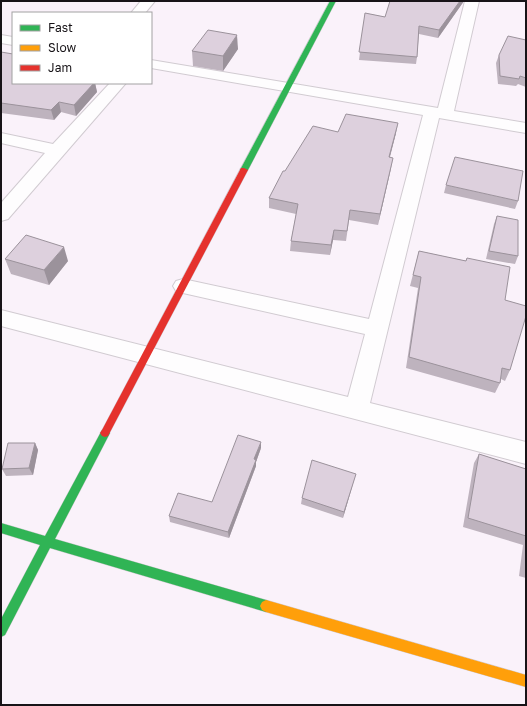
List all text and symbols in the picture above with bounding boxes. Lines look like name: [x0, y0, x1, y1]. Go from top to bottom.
legend: [12, 12, 152, 84]
text: Fast: [48, 20, 73, 35]
text: Slow: [48, 40, 76, 55]
text: Jam: [48, 60, 72, 75]

